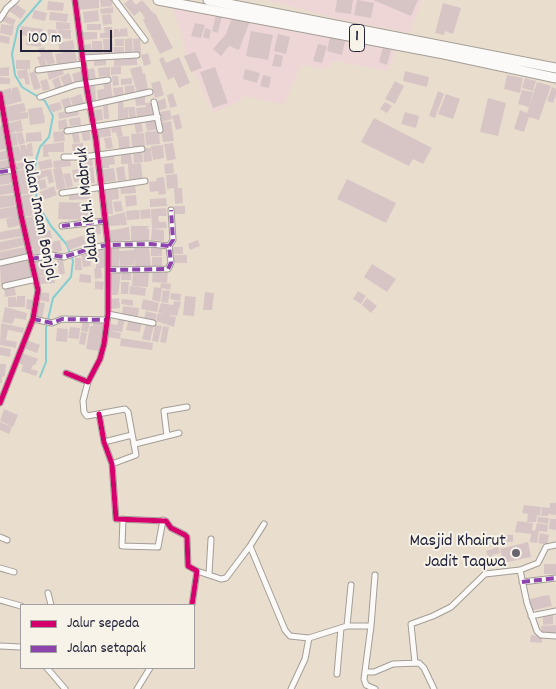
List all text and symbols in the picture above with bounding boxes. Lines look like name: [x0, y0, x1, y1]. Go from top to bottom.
scale bar: [22, 20, 115, 52]
road number: 1: [350, 24, 364, 52]
text: 100 m: [28, 28, 61, 50]
street label: Jalan K.H. Mabruk: [72, 146, 106, 264]
street label: Jalan Imam Bonjol: [15, 156, 61, 282]
place label: Masjid Khairut Jadit Taqwa: [409, 532, 506, 574]
marker: Masjid Khairut Jadit Taqwa: [510, 547, 522, 559]
legend: [20, 604, 195, 669]
text: Jalur sepeda: [67, 613, 139, 635]
text: Jalan setapak: [67, 638, 146, 660]

